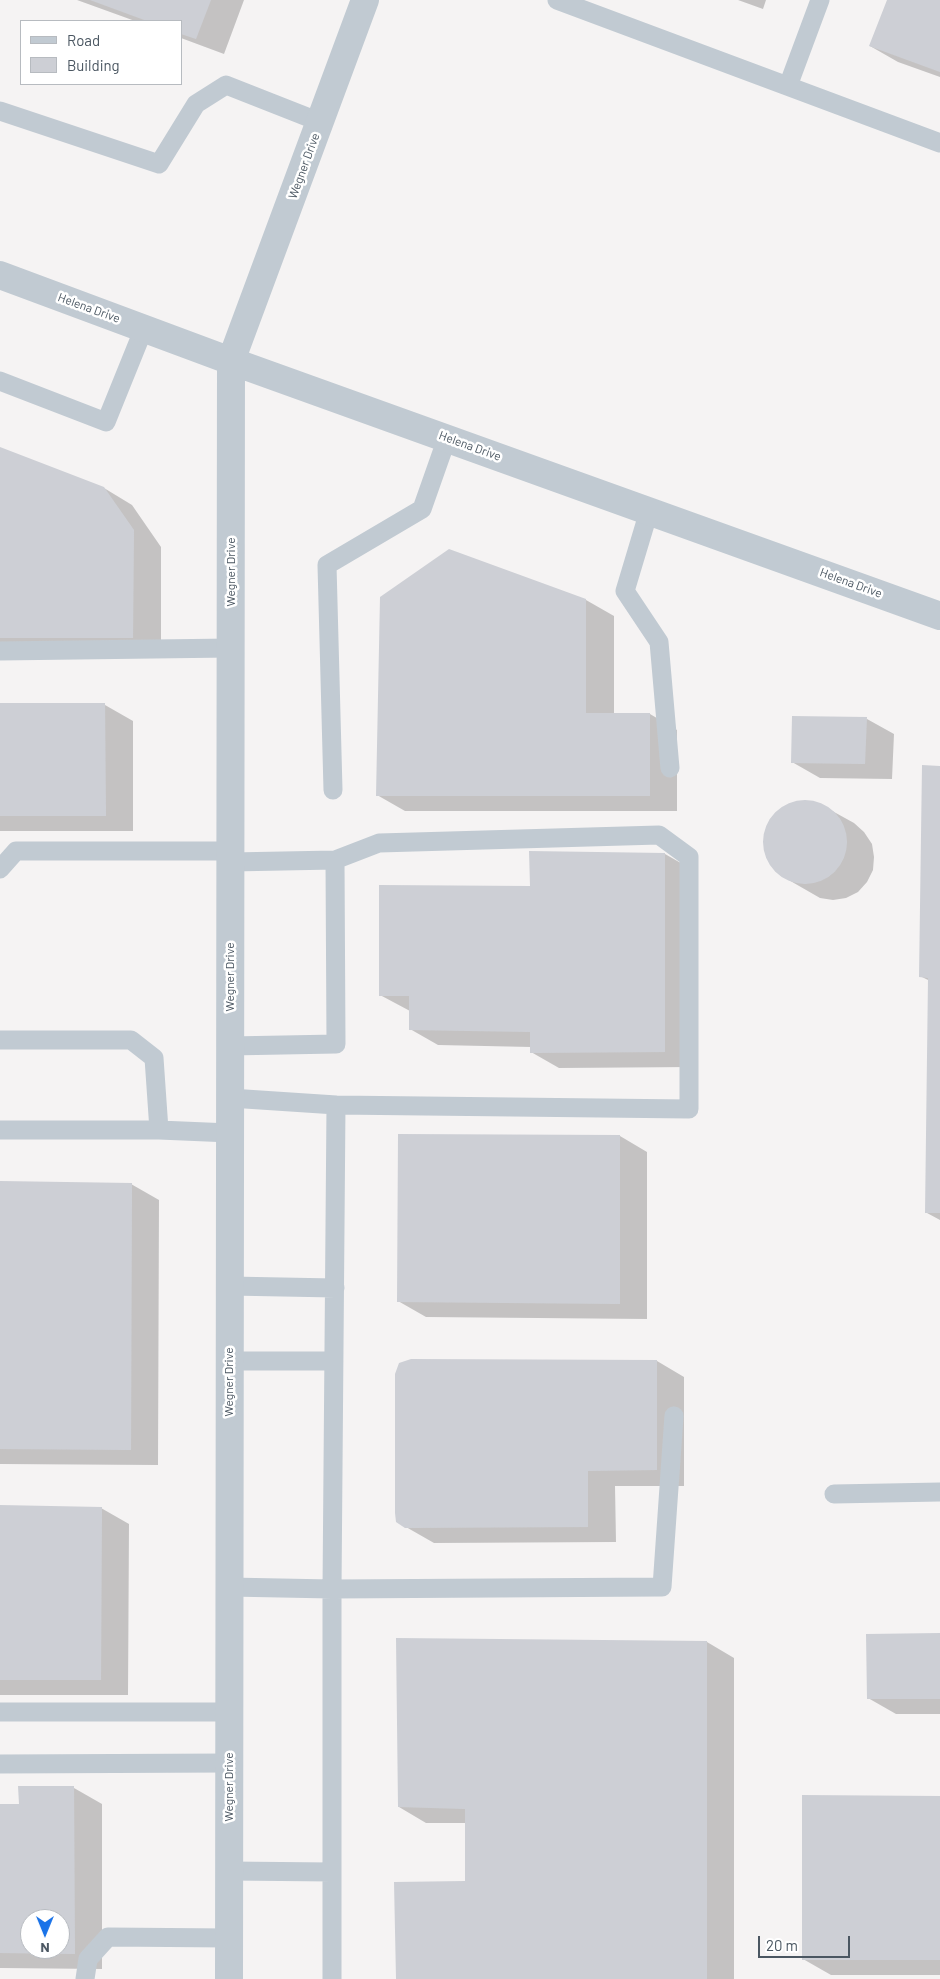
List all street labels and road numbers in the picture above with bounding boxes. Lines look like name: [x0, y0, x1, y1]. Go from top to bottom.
street label: Wegner Drive: [285, 131, 323, 201]
street label: Helena Drive: [56, 290, 122, 326]
street label: Helena Drive: [437, 428, 503, 464]
street label: Wegner Drive: [224, 537, 238, 607]
street label: Helena Drive: [818, 565, 884, 601]
street label: Wegner Drive: [223, 942, 237, 1012]
street label: Wegner Drive: [222, 1347, 236, 1417]
street label: Wegner Drive: [222, 1752, 236, 1822]

